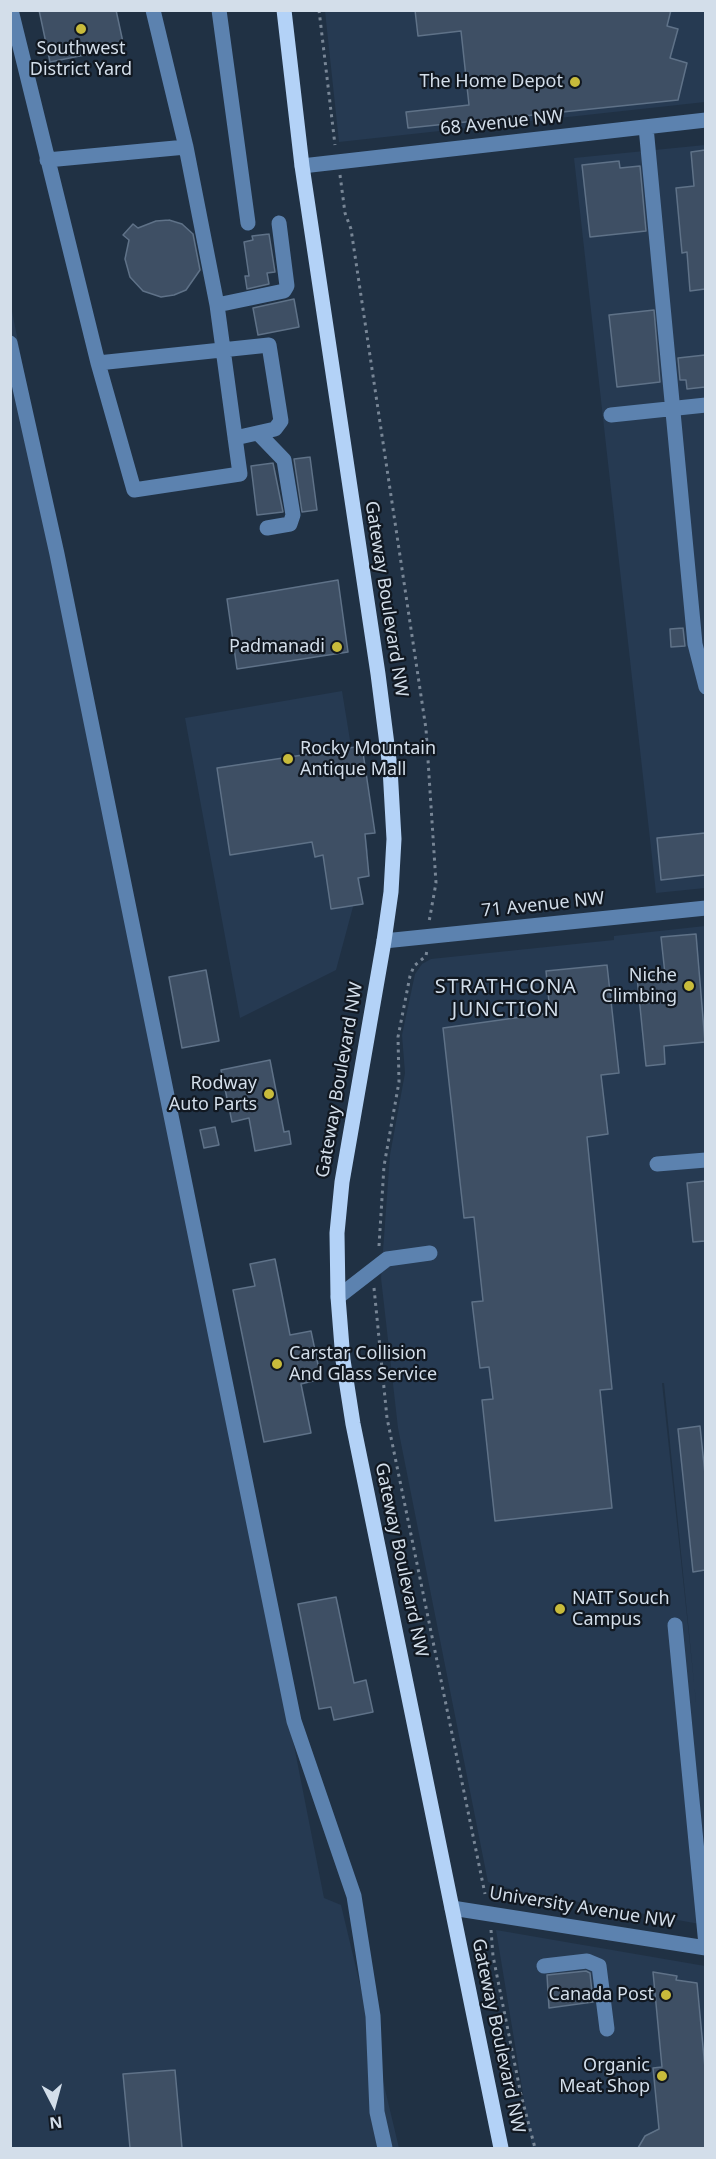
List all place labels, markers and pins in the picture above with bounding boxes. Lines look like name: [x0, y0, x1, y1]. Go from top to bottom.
marker: Southwest District Yard: [74, 22, 88, 36]
place label: Southwest District Yard: [30, 38, 132, 80]
place label: The Home Depot: [419, 71, 563, 93]
marker: The Home Depot: [568, 75, 582, 89]
place label: Padmanadi: [229, 636, 325, 658]
marker: Padmanadi: [330, 640, 344, 654]
place label: Rocky Mountain Antique Mall: [300, 738, 436, 780]
marker: Rocky Mountain Antique Mall: [281, 752, 295, 766]
place label: Niche Climbing: [602, 965, 677, 1008]
marker: Niche Climbing: [682, 979, 696, 993]
place label: Rodway Auto Parts: [169, 1073, 257, 1116]
marker: Rodway Auto Parts: [262, 1087, 276, 1101]
place label: Carstar Collision And Glass Service: [289, 1343, 437, 1386]
marker: Carstar Collision And Glass Service: [270, 1357, 284, 1371]
place label: NAIT Souch Campus: [572, 1588, 670, 1630]
marker: NAIT Souch Campus: [553, 1602, 567, 1616]
place label: Canada Post: [549, 1984, 654, 2006]
marker: Canada Post: [659, 1988, 673, 2002]
place label: Organic Meat Shop: [559, 2055, 650, 2098]
marker: Organic Meat Shop: [655, 2069, 669, 2083]

